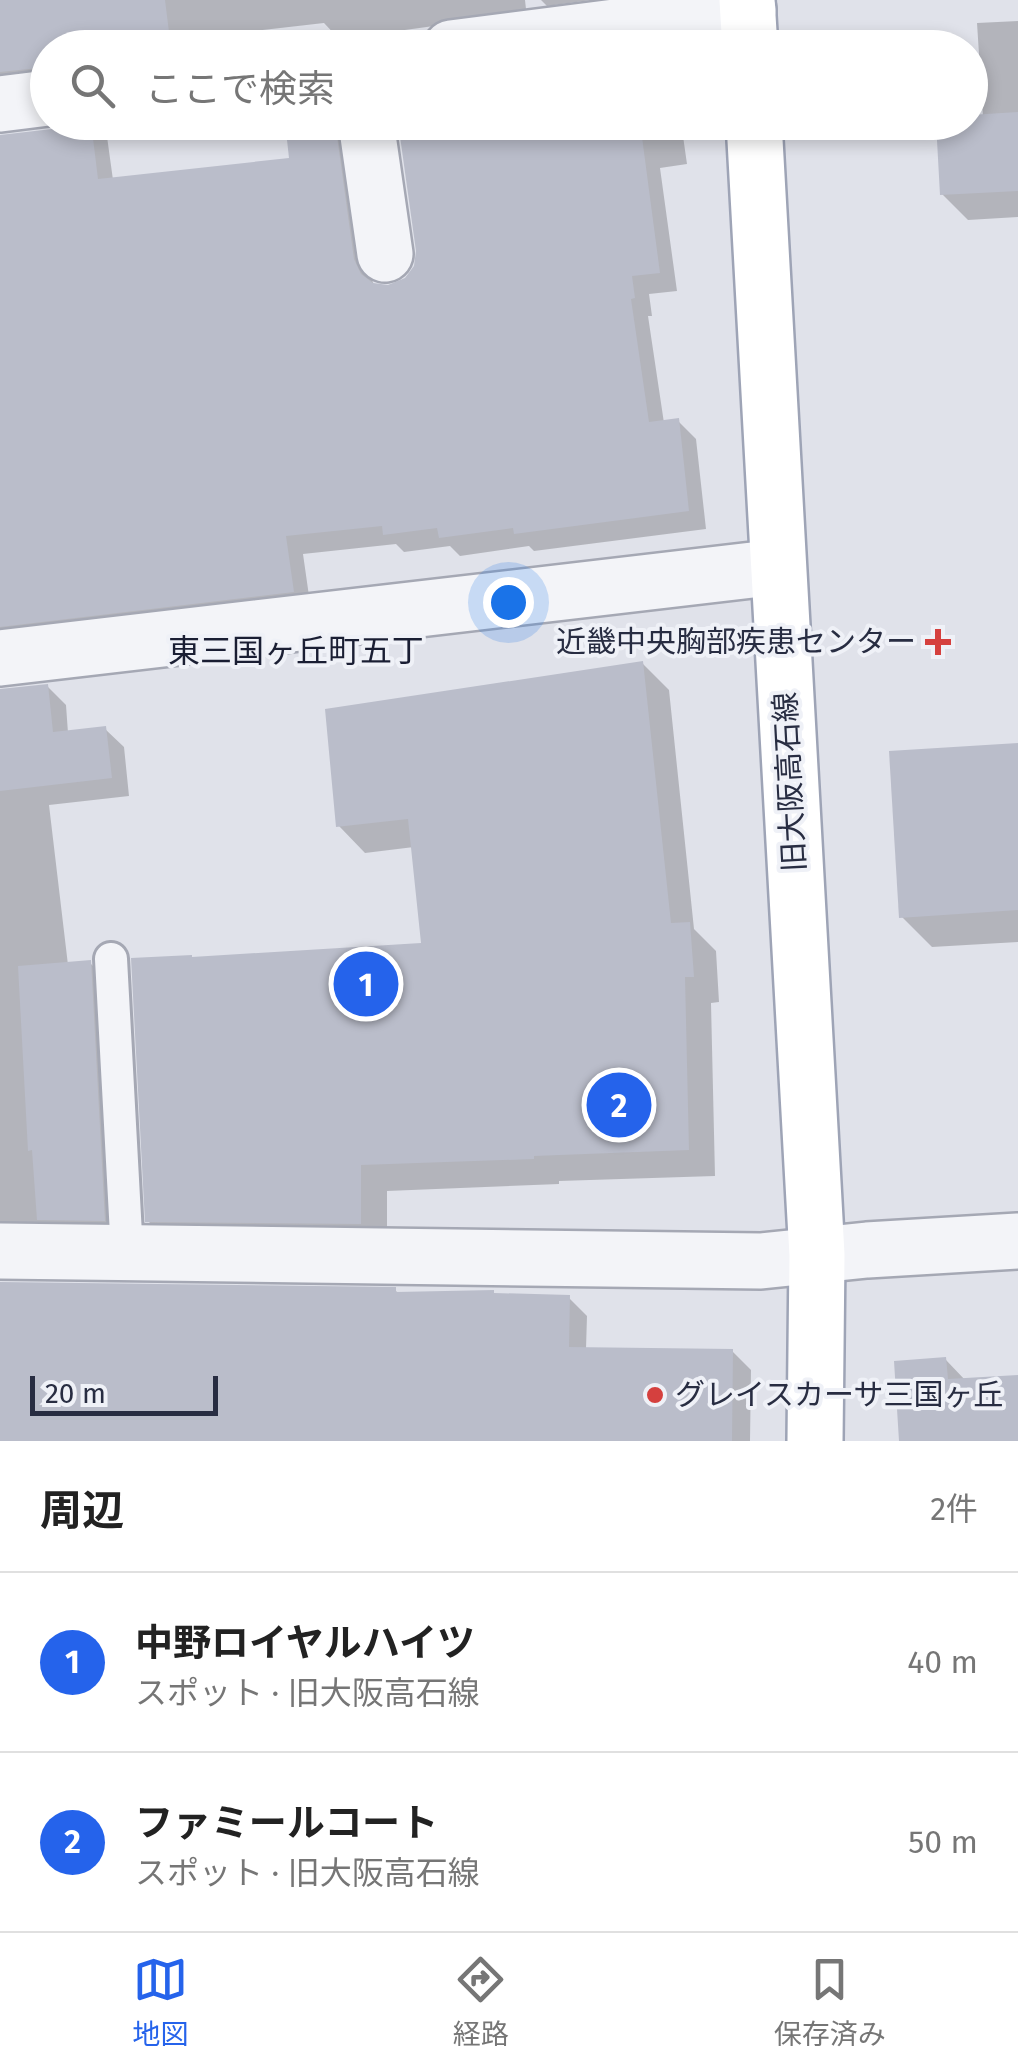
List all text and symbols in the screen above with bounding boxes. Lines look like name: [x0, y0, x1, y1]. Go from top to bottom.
search box: [30, 30, 988, 140]
icon: search: [65, 58, 120, 113]
text: ここで検索: [145, 66, 335, 112]
your location: [483, 577, 534, 628]
place label: 近畿中央胸部疾患センター: [556, 624, 916, 660]
marker: 近畿中央胸部疾患センター: [925, 629, 951, 655]
district label: 東三国ヶ丘町五丁: [168, 632, 424, 670]
street label: 旧大阪高石線: [767, 691, 813, 873]
pin: 1: [334, 946, 398, 1022]
pin: 2: [586, 1068, 652, 1142]
scale bar: [30, 1371, 218, 1416]
text: 20 m: [45, 1377, 106, 1410]
place label: グレイスカーサ三国ヶ丘: [675, 1377, 1004, 1413]
marker: グレイスカーサ三国ヶ丘: [644, 1384, 666, 1406]
text: 周辺: [40, 1486, 124, 1536]
text: 2件: [930, 1490, 978, 1528]
text: 中野ロイヤルハイツ: [135, 1620, 475, 1666]
text: 1: [65, 1643, 80, 1681]
text: 40 m: [907, 1643, 978, 1681]
text: スポット · 旧大阪高石線: [135, 1674, 480, 1712]
text: ファミールコート: [135, 1800, 438, 1846]
text: 2: [64, 1823, 81, 1861]
text: 50 m: [908, 1823, 978, 1861]
text: スポット · 旧大阪高石線: [135, 1854, 480, 1892]
tab: 地図: [132, 1952, 188, 2052]
tab: 経路: [453, 1952, 509, 2052]
tab: 保存済み: [774, 1952, 886, 2052]

